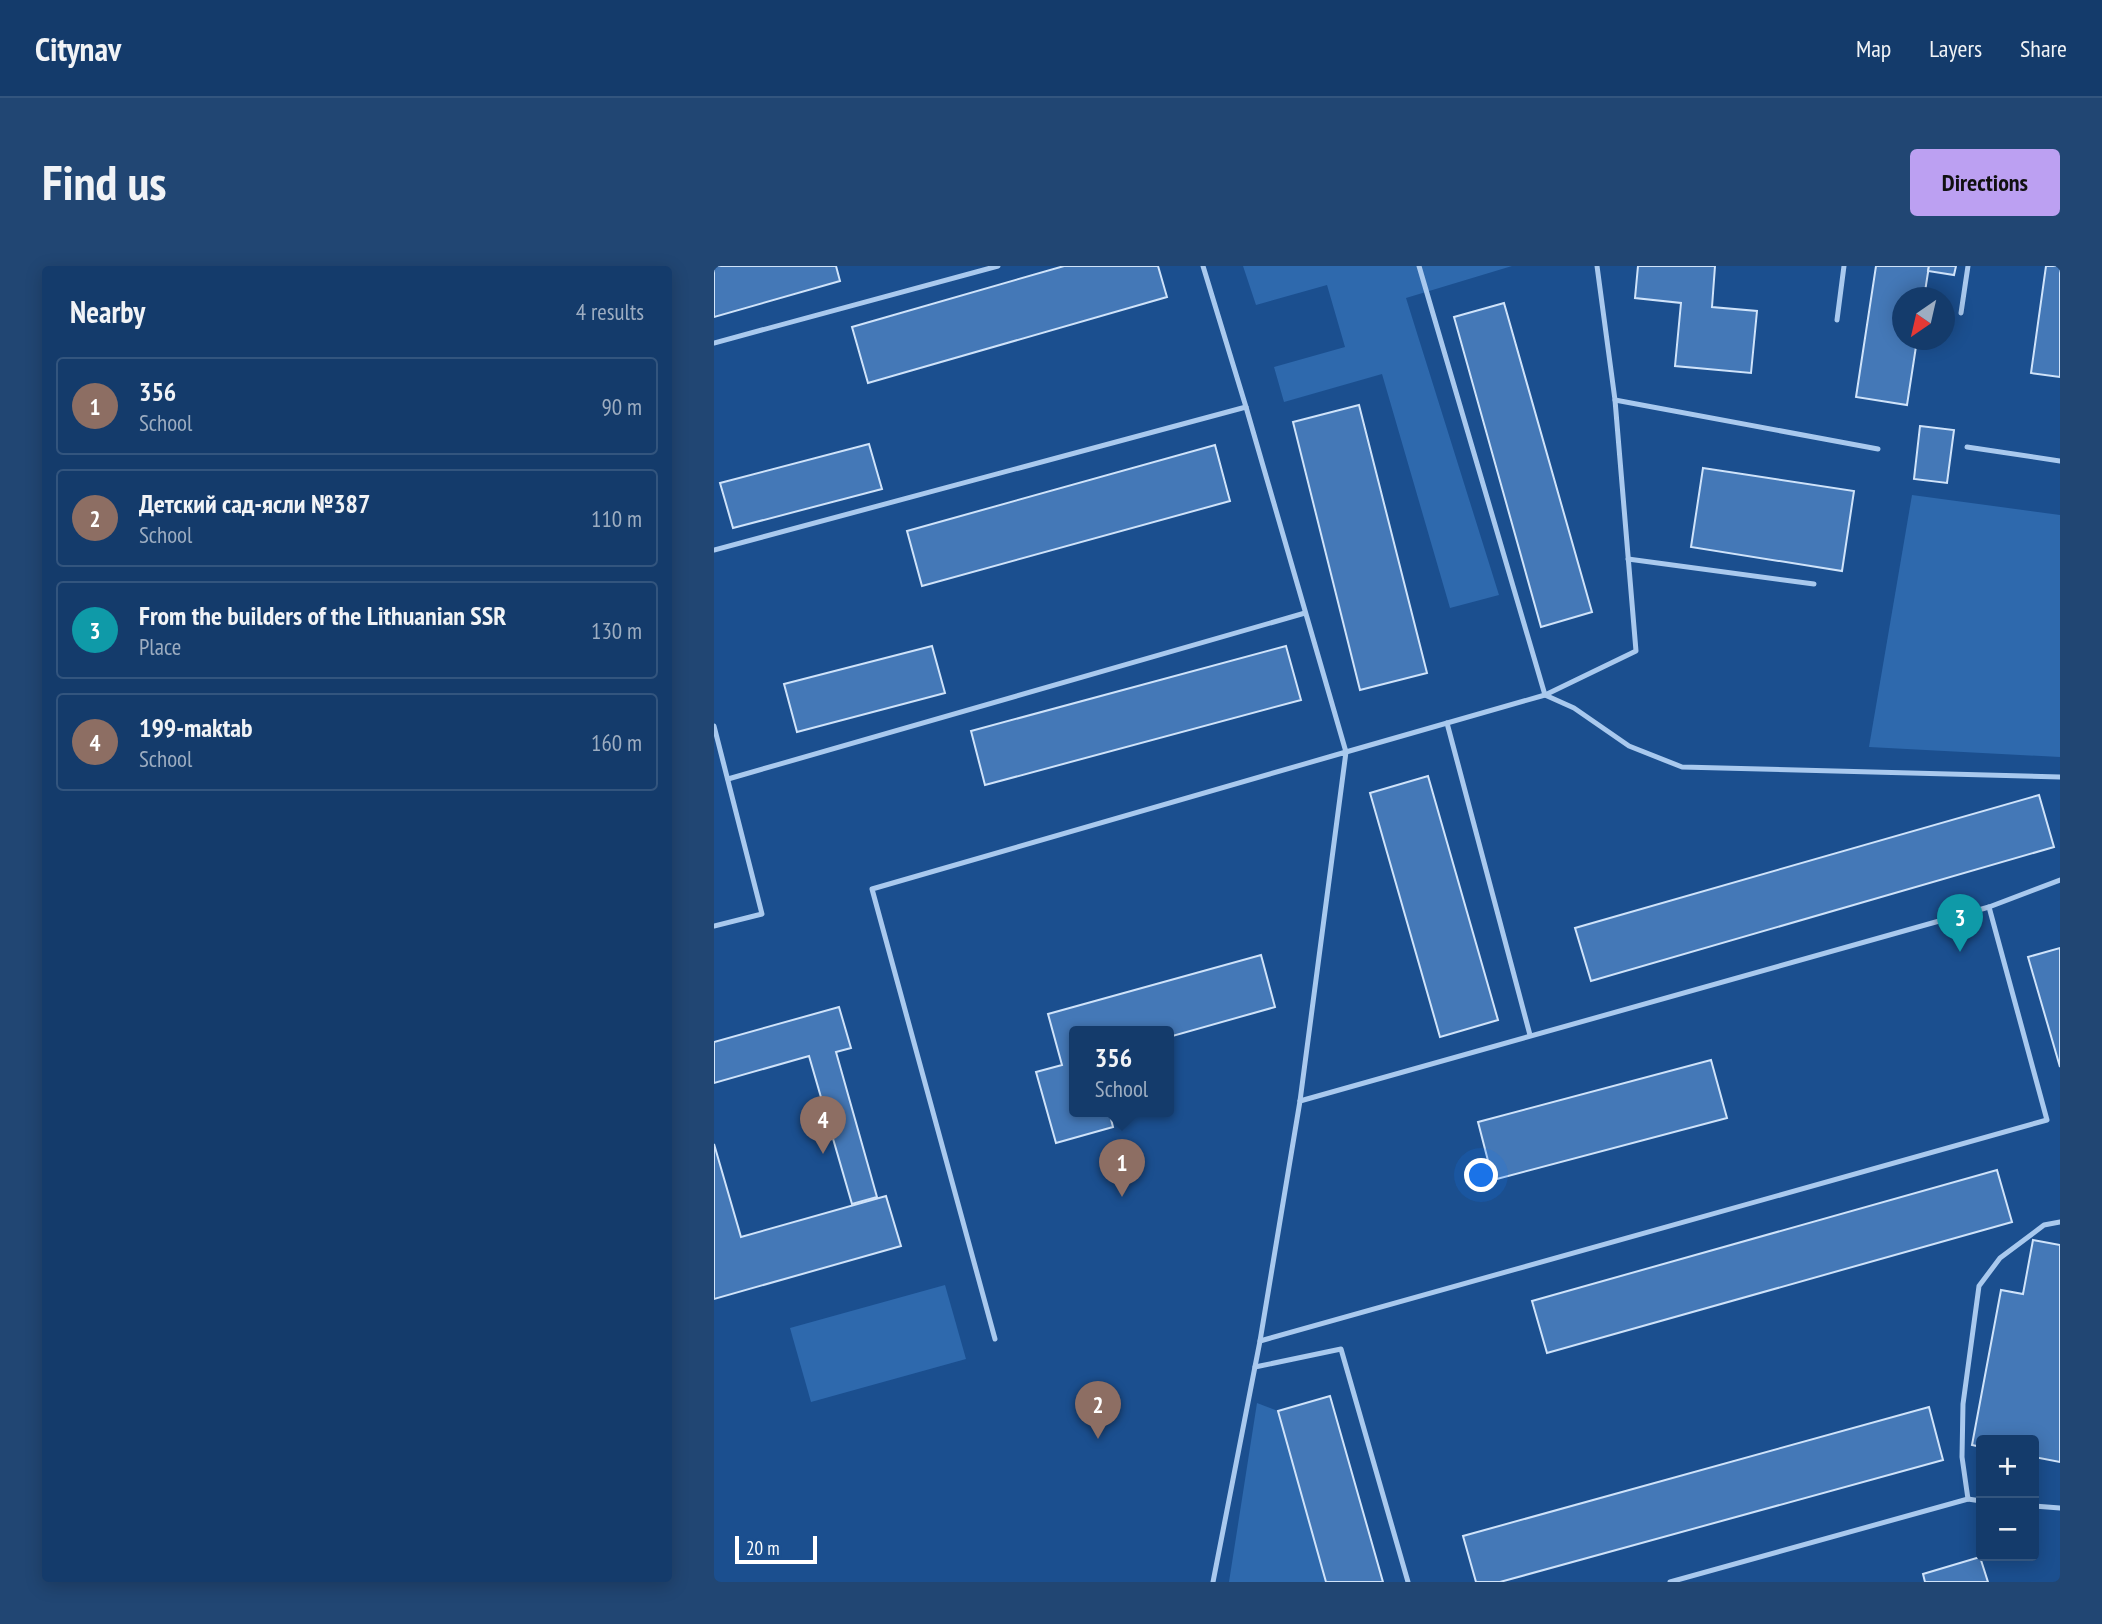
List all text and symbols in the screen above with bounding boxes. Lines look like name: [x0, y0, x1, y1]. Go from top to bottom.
text: Citynav: [35, 27, 121, 70]
text: Map: [1856, 33, 1891, 64]
text: Layers: [1929, 33, 1982, 64]
text: Share: [2020, 33, 2067, 64]
button: Directions: [1910, 149, 2060, 216]
text: Find us: [42, 150, 166, 214]
north arrow: [1892, 287, 1955, 350]
text: Nearby: [70, 292, 145, 331]
text: 4 results: [576, 297, 644, 326]
text: 356: [139, 375, 176, 408]
text: 1: [90, 392, 101, 421]
text: 90 m: [601, 392, 642, 421]
text: School: [139, 408, 192, 437]
text: Детский сад-ясли №387: [139, 487, 370, 520]
text: 2: [90, 504, 101, 533]
text: 110 m: [591, 504, 642, 533]
text: School: [139, 520, 192, 549]
text: From the builders of the Lithuanian SSR: [139, 599, 506, 632]
text: 3: [90, 616, 101, 645]
text: 130 m: [591, 616, 642, 645]
text: Place: [139, 632, 181, 661]
text: 199-maktab: [139, 711, 253, 744]
text: 4: [90, 728, 101, 757]
text: 160 m: [591, 728, 642, 757]
text: School: [139, 744, 192, 773]
pin: 3: [1937, 894, 1983, 952]
popup: [1069, 1026, 1174, 1117]
text: 356: [1095, 1041, 1132, 1074]
text: School: [1095, 1074, 1148, 1103]
pin: 4: [800, 1096, 846, 1154]
pin: 1: [1099, 1139, 1145, 1197]
your location: [1464, 1158, 1498, 1192]
pin: 2: [1075, 1381, 1121, 1439]
map controls: [1976, 1435, 2039, 1561]
button: +: [1976, 1435, 2039, 1498]
button: −: [1976, 1498, 2039, 1561]
scale bar: [735, 1533, 817, 1565]
text: 20 m: [746, 1536, 780, 1560]

